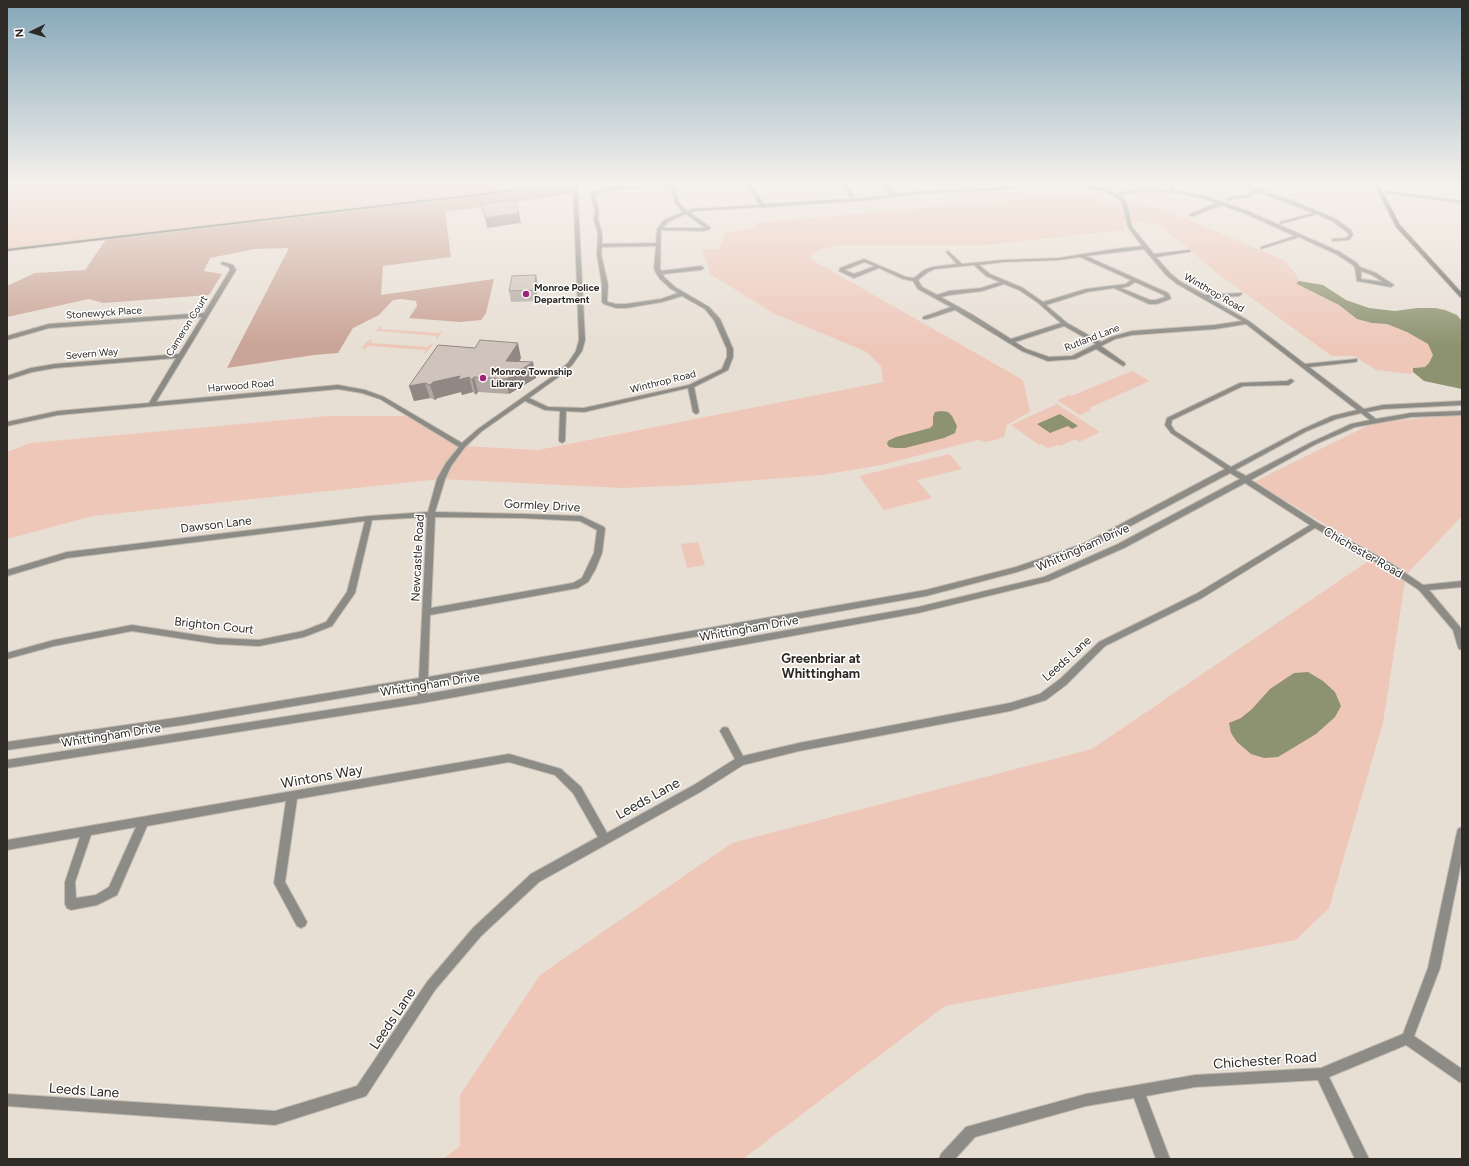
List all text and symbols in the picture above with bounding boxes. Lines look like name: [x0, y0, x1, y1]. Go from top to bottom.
north arrow: [12, 12, 52, 52]
text: N: [13, 28, 26, 38]
street label: Winthrop Road: [1182, 271, 1246, 315]
place label: Monroe Police Department: [534, 282, 599, 306]
marker: Monroe Police Department: [521, 289, 531, 299]
street label: Cameron Court: [164, 293, 210, 359]
street label: Stonewyck Place: [66, 304, 142, 322]
street label: Rutland Lane: [1063, 322, 1121, 354]
street label: Severn Way: [65, 346, 119, 362]
place label: Monroe Township Library: [491, 366, 572, 390]
street label: Winthrop Road: [629, 368, 697, 396]
marker: Monroe Township Library: [478, 373, 488, 383]
street label: Harwood Road: [207, 377, 275, 395]
street label: Gormley Drive: [503, 497, 581, 515]
street label: Dawson Lane: [180, 513, 252, 537]
street label: Newcastle Road: [409, 514, 427, 602]
street label: Whittingham Drive: [1034, 521, 1132, 575]
street label: Chichester Road: [1321, 524, 1405, 582]
street label: Whittingham Drive: [698, 613, 800, 645]
street label: Brighton Court: [173, 615, 255, 637]
street label: Leeds Lane: [1040, 633, 1094, 685]
district label: Greenbriar at Whittingham: [781, 651, 861, 682]
street label: Whittingham Drive: [379, 670, 481, 700]
street label: Whittingham Drive: [60, 721, 162, 751]
street label: Wintons Way: [280, 762, 364, 792]
street label: Leeds Lane: [613, 775, 683, 823]
street label: Leeds Lane: [366, 985, 420, 1053]
street label: Chichester Road: [1213, 1049, 1317, 1073]
street label: Leeds Lane: [48, 1080, 120, 1102]

